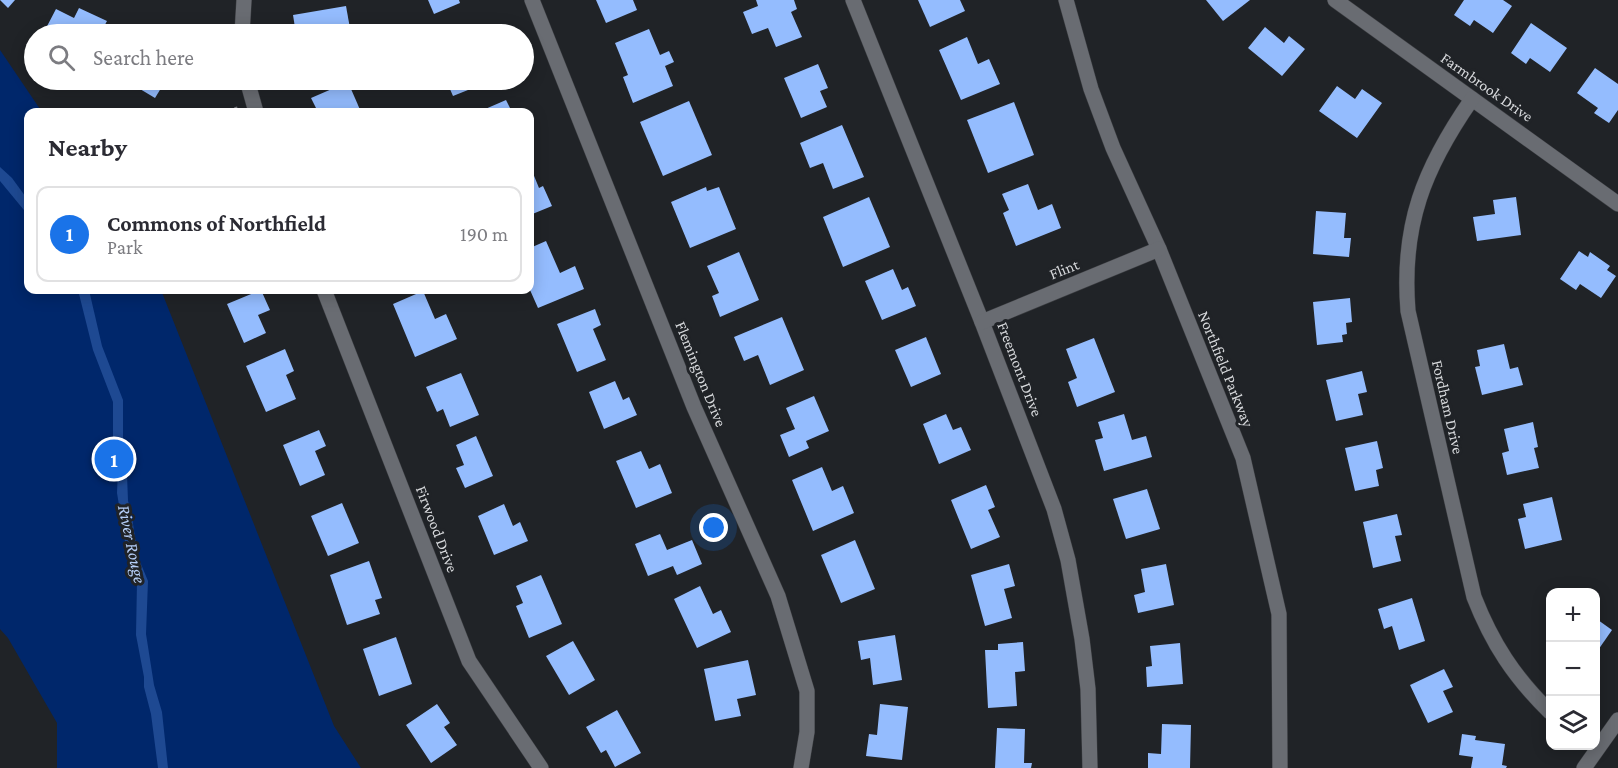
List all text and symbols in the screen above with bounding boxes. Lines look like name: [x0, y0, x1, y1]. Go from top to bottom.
search box: [24, 24, 534, 90]
icon: search: [45, 41, 78, 74]
text: Search here: [93, 45, 194, 70]
street label: Farmbrook Drive: [1438, 49, 1536, 125]
text: Nearby: [48, 133, 127, 162]
text: Commons of Northfield: [107, 211, 326, 236]
text: 1: [66, 223, 73, 245]
text: 190 m: [460, 223, 508, 245]
text: Park: [107, 236, 143, 258]
street label: Flint: [1047, 255, 1082, 283]
street label: Northfield Parkway: [1194, 308, 1257, 430]
street label: Flemington Drive: [671, 319, 730, 429]
street label: Freemont Drive: [994, 319, 1046, 419]
street label: Fordham Drive: [1429, 358, 1467, 456]
pin: 1: [94, 436, 134, 482]
street label: Firwood Drive: [413, 483, 461, 575]
water label: River Rouge: [114, 503, 150, 585]
your location: [699, 513, 728, 542]
map controls: [1546, 588, 1600, 750]
button: +: [1546, 588, 1600, 642]
button: −: [1546, 642, 1600, 696]
button: layers: [1546, 696, 1600, 750]

